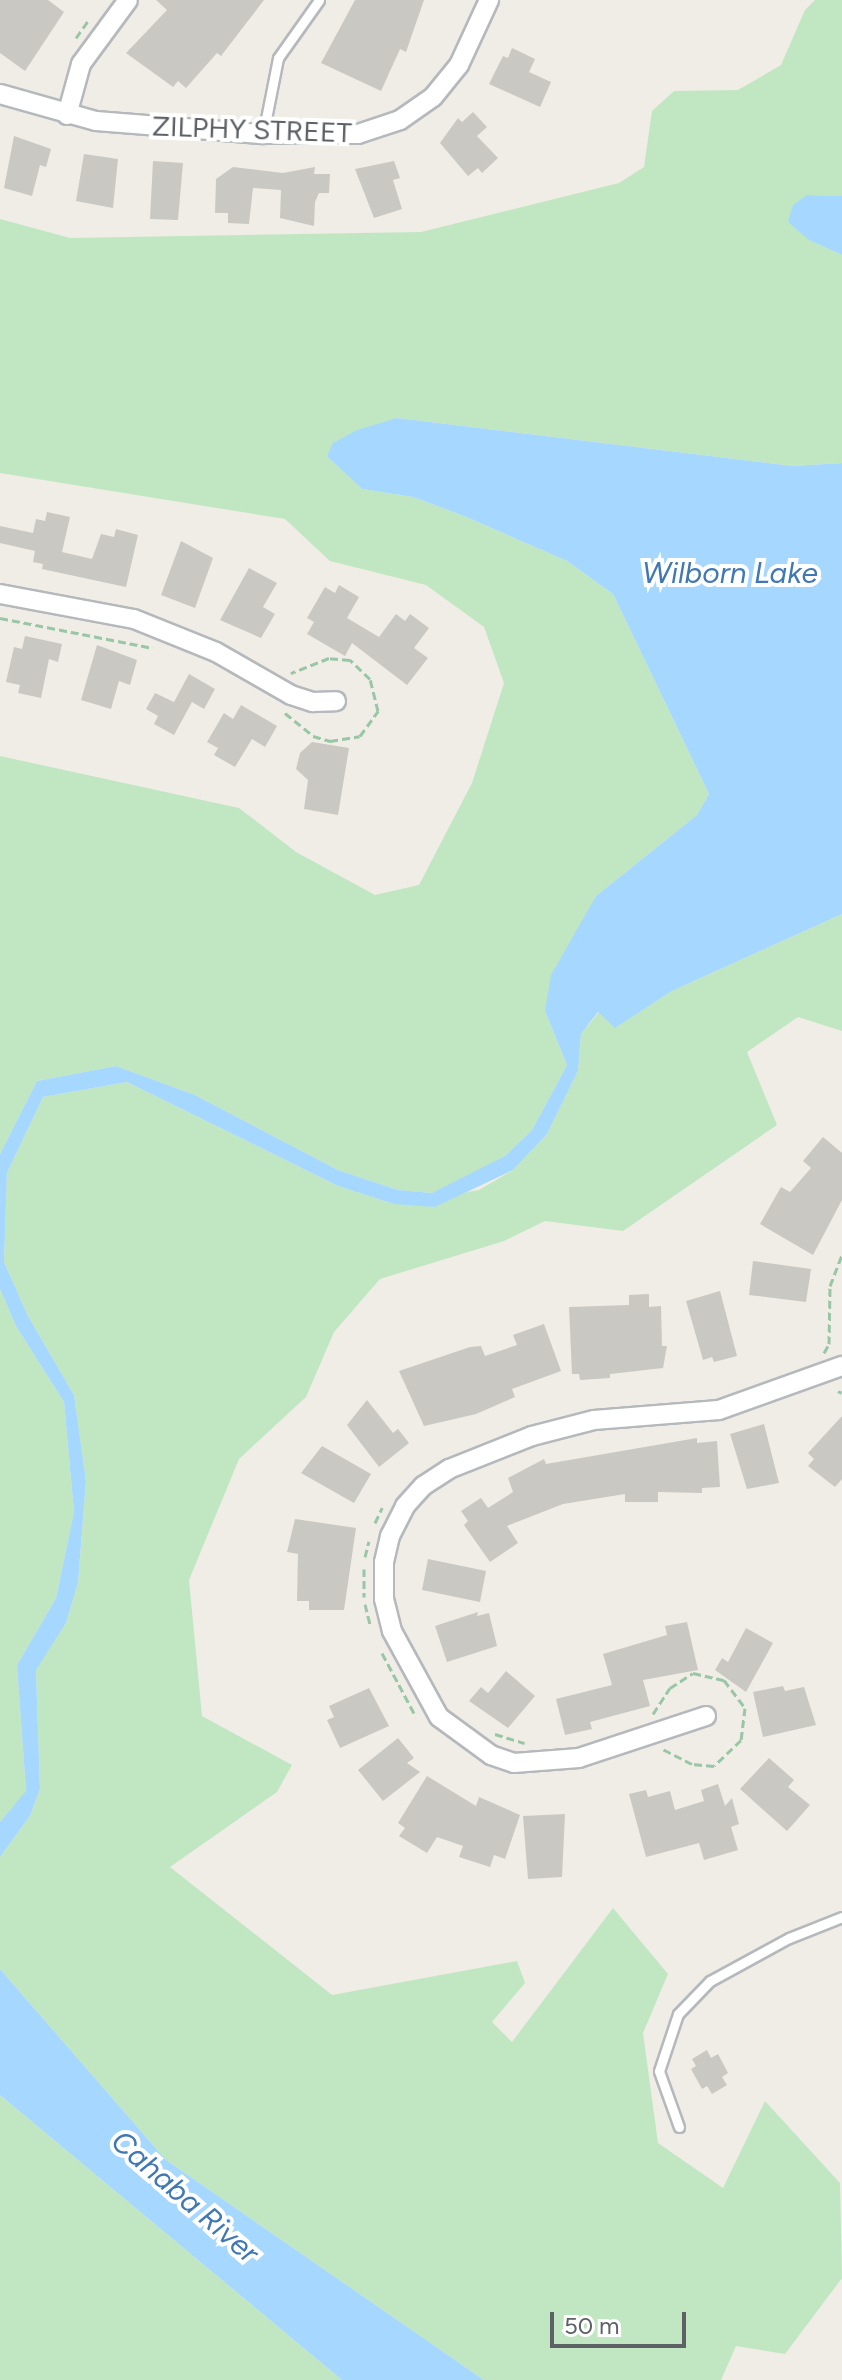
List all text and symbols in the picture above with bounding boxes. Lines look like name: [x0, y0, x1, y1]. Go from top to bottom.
street label: ZILPHY STREET: [152, 109, 352, 149]
water label: Wilborn Lake: [642, 555, 818, 591]
water label: Cahaba River: [104, 2123, 266, 2271]
scale bar: [554, 2296, 690, 2346]
text: 50 m: [564, 2311, 620, 2340]

